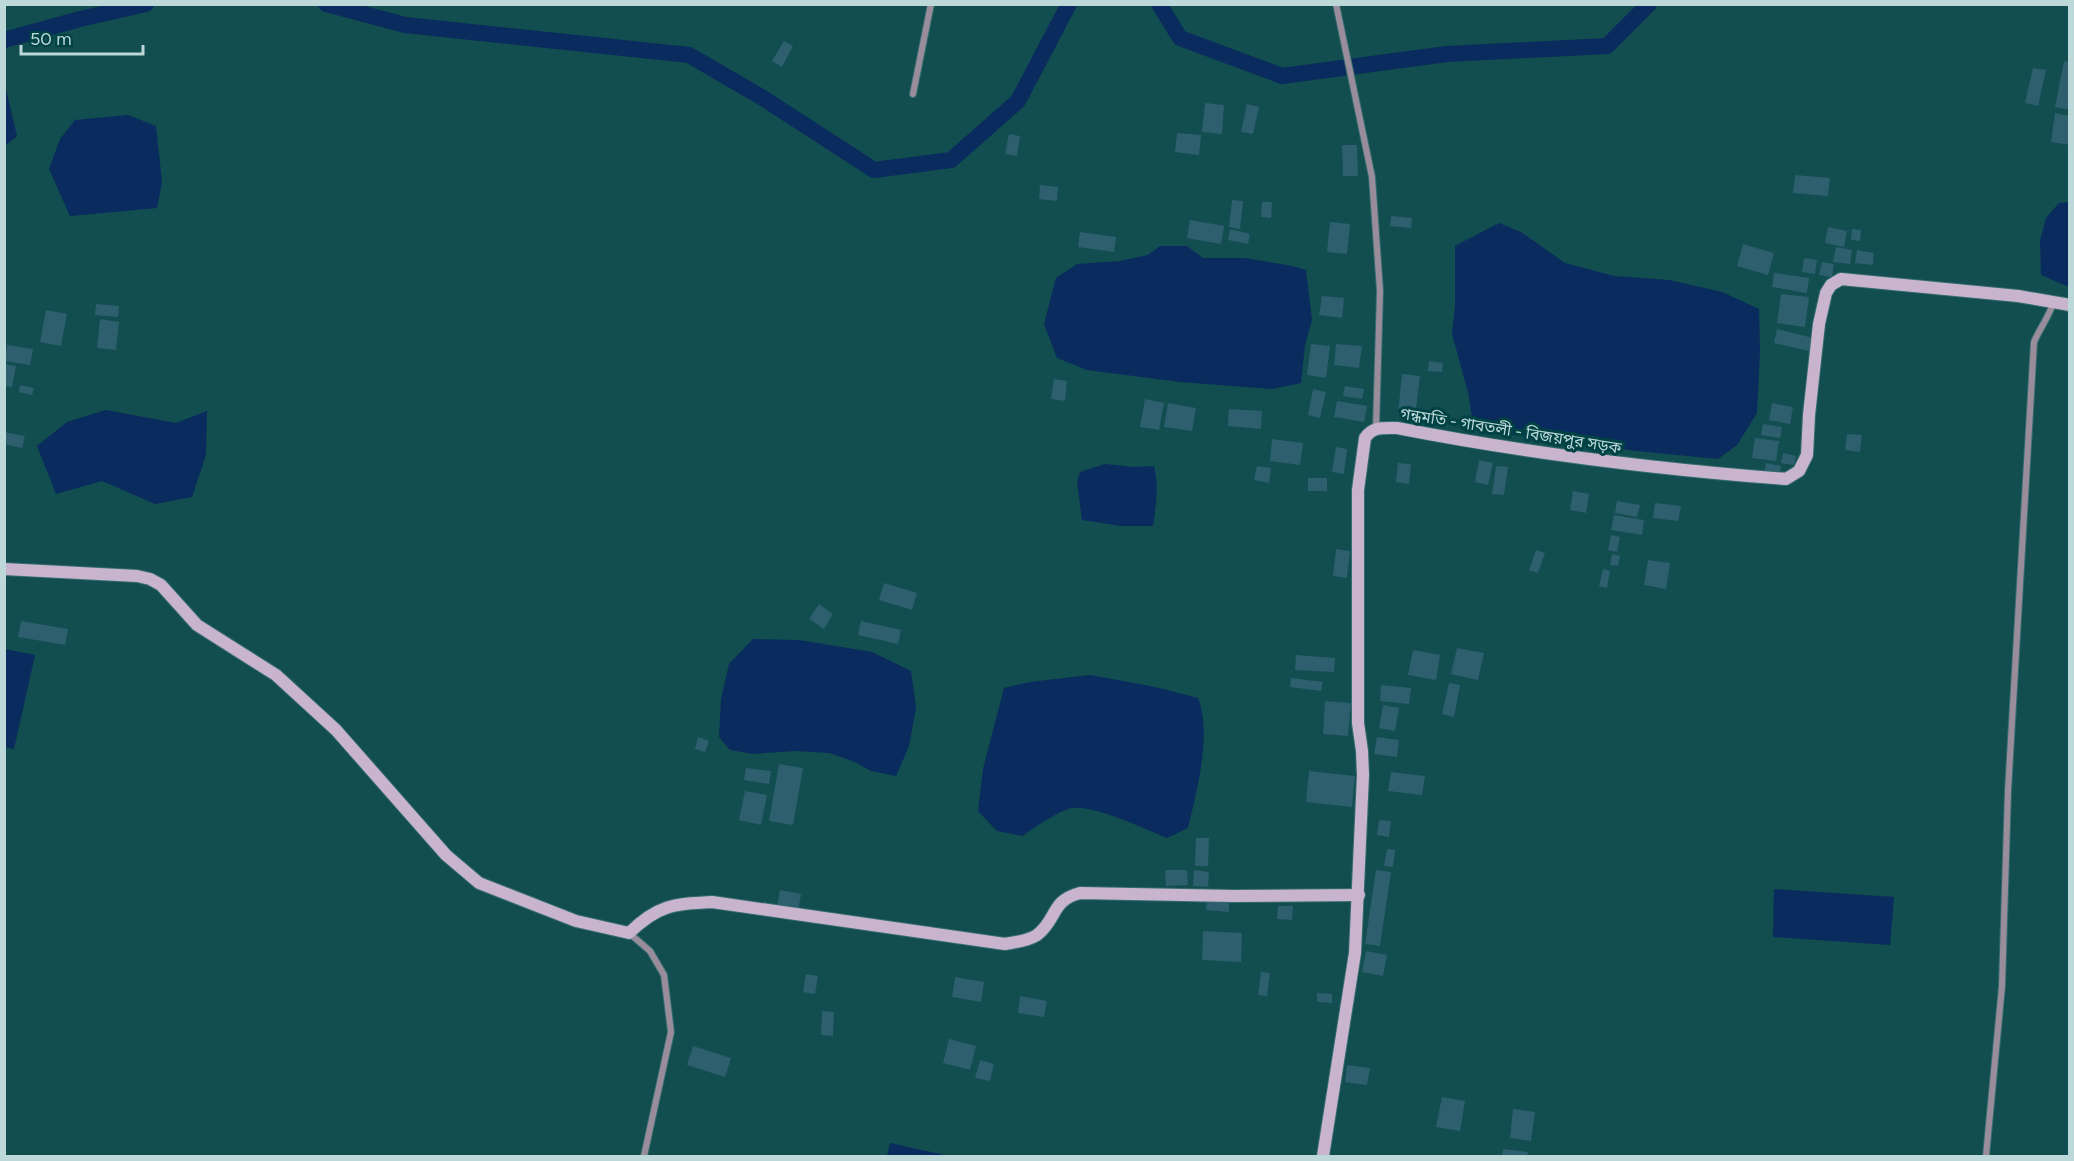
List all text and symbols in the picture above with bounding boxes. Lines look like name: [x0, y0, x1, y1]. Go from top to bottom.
scale bar: [21, 18, 142, 56]
text: 50 m: [30, 28, 72, 50]
street label: গন্ধমতি - গাবতলী - বিজয়পুর সড়ক: [1399, 404, 1624, 458]

